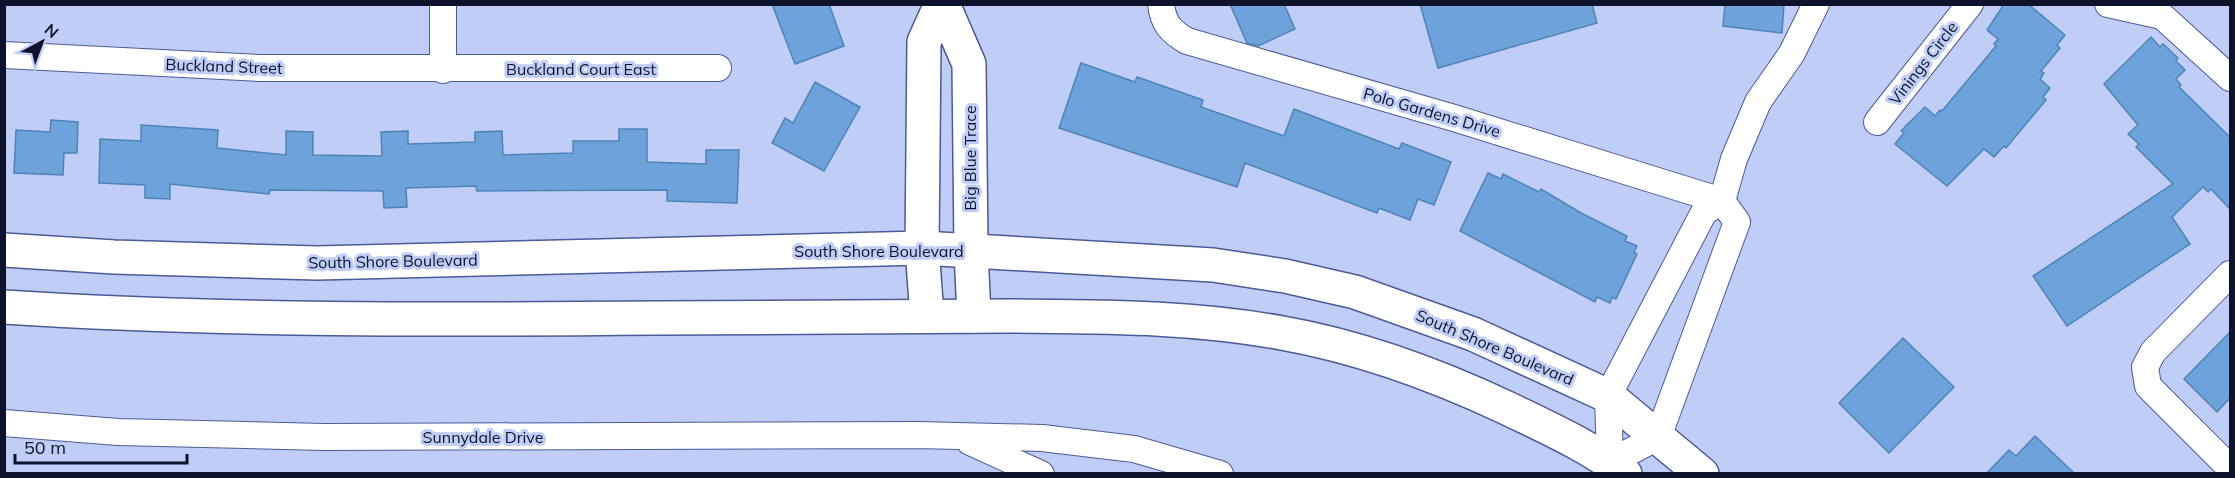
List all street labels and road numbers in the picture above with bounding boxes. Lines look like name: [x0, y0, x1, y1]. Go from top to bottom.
street label: Vinings Circle: [1884, 17, 1962, 109]
street label: Buckland Street: [165, 54, 283, 78]
street label: Buckland Court East: [506, 59, 656, 79]
street label: Polo Gardens Drive: [1361, 83, 1503, 141]
street label: Big Blue Trace: [960, 105, 980, 211]
street label: South Shore Boulevard: [794, 241, 964, 261]
street label: South Shore Boulevard: [308, 250, 478, 272]
street label: South Shore Boulevard: [1413, 305, 1577, 389]
street label: Sunnydale Drive: [423, 427, 543, 447]

